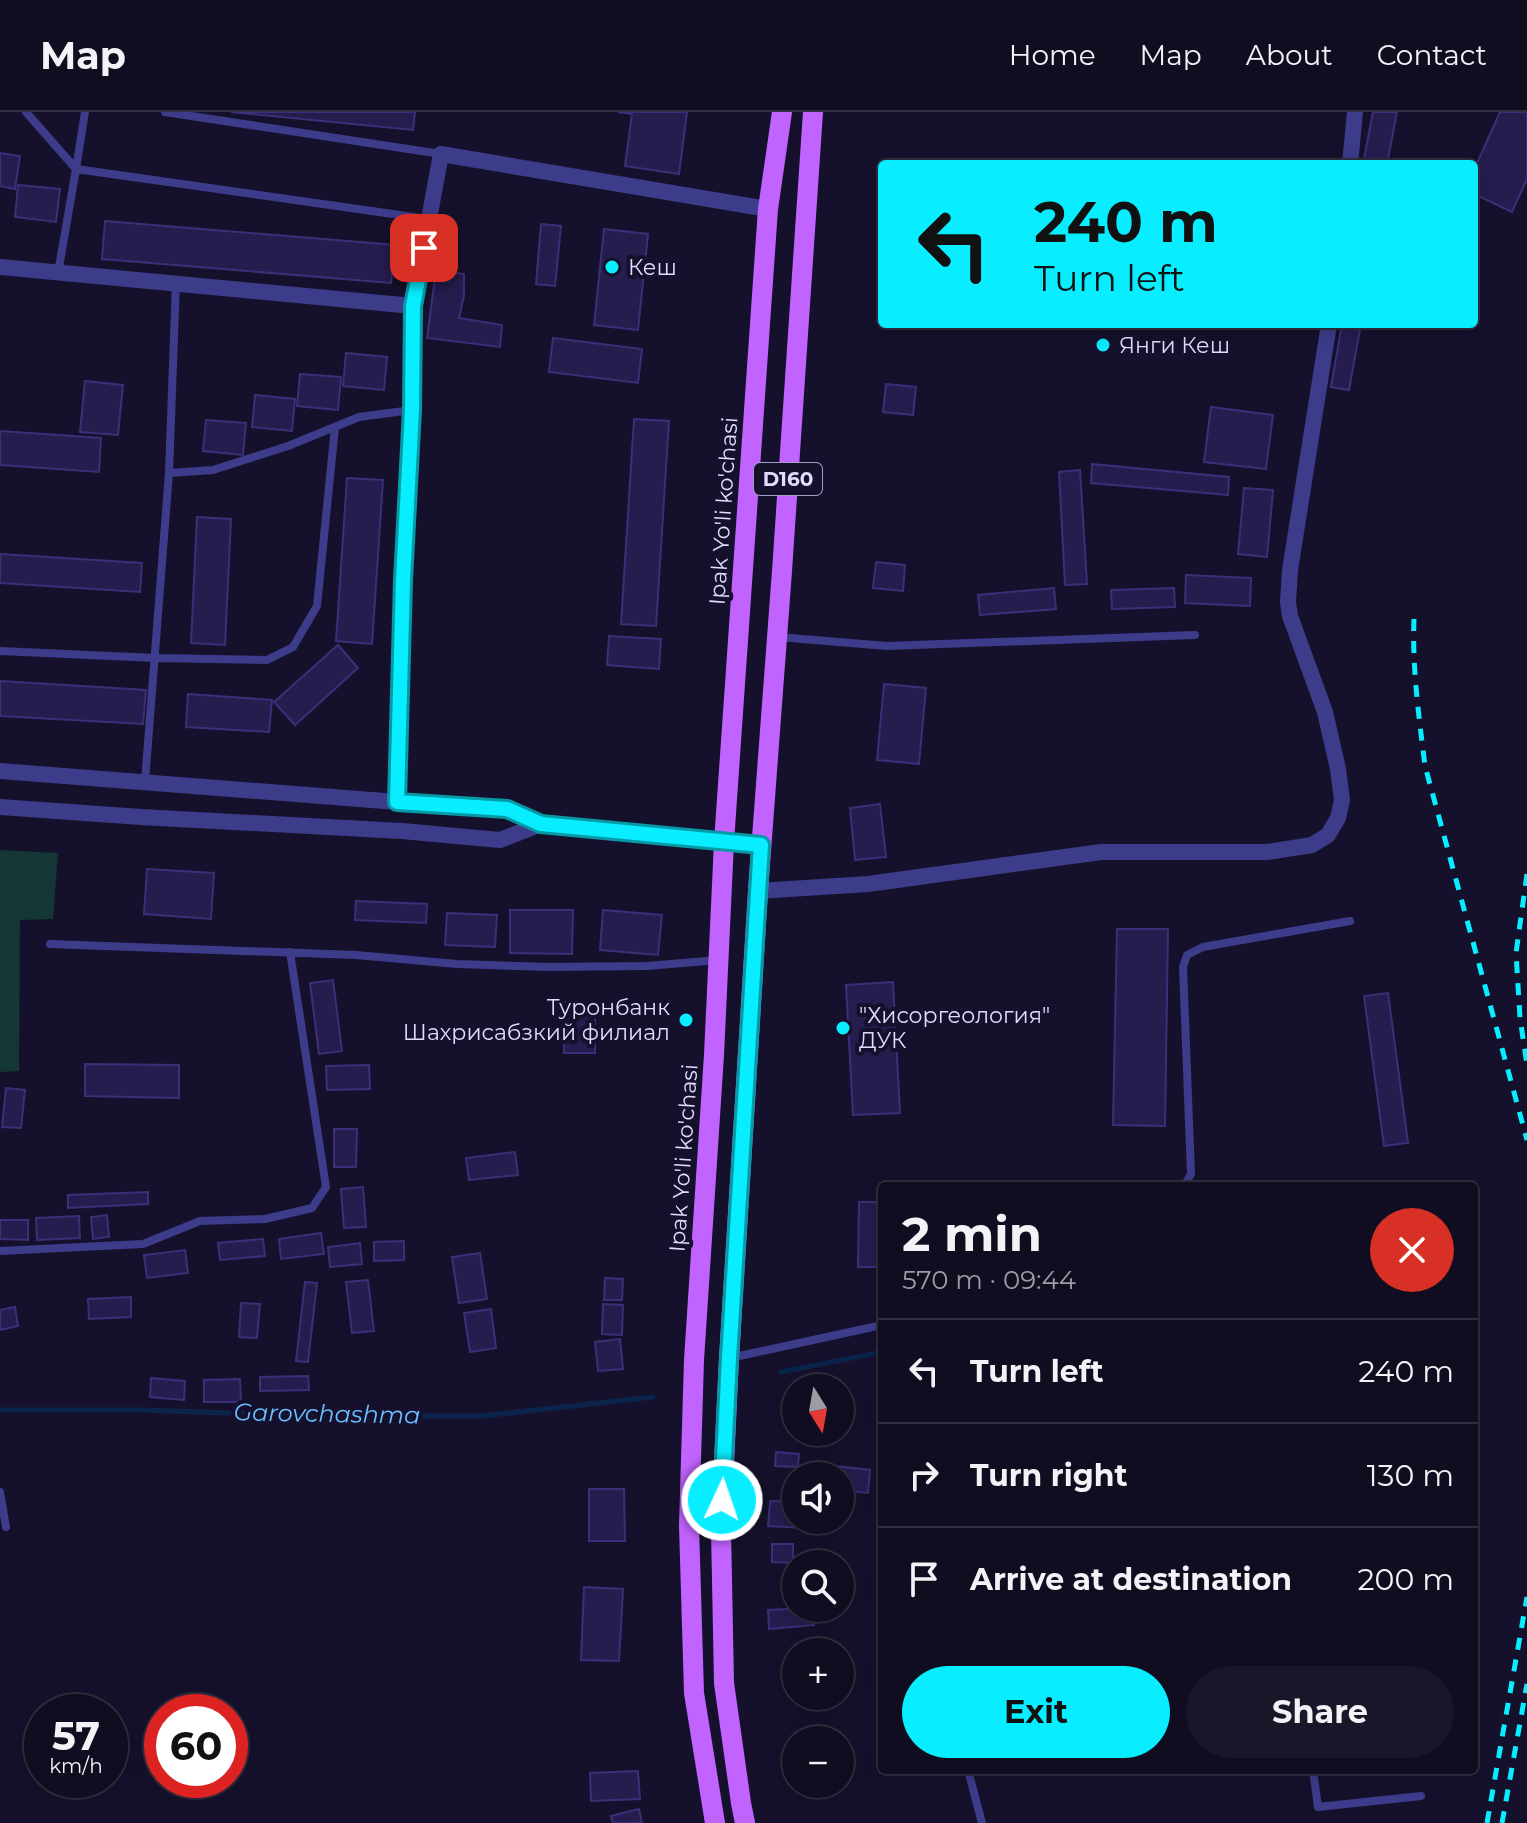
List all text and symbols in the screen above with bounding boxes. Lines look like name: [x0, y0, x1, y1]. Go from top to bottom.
text: Map: [40, 32, 126, 79]
text: Home: [1009, 38, 1096, 72]
text: Map: [1140, 38, 1202, 72]
text: About: [1246, 38, 1333, 72]
text: Contact: [1377, 38, 1487, 72]
text: 240 m: [1034, 188, 1218, 256]
icon: left: [902, 192, 1006, 296]
pin: [390, 214, 458, 282]
icon: arrive: [402, 226, 446, 270]
place label: Кеш: [628, 254, 677, 281]
text: Turn left: [1034, 256, 1185, 300]
marker: Кеш: [603, 258, 621, 276]
place label: Янги Кеш: [1119, 332, 1230, 359]
marker: Янги Кеш: [1094, 336, 1112, 354]
street label: Ipak Yo'li ko'chasi: [703, 416, 744, 606]
road number: D160: [754, 463, 822, 495]
place label: Туронбанк Шахрисабзкий филиал: [403, 994, 670, 1046]
place label: "Хисоргеология" ДУК: [859, 1002, 1050, 1054]
marker: Туронбанк Шахрисабзкий филиал: [677, 1011, 695, 1029]
marker: "Хисоргеология" ДУК: [834, 1019, 852, 1037]
street label: Ipak Yo'li ko'chasi: [663, 1063, 704, 1253]
text: 2 min: [902, 1205, 1042, 1263]
button: close: [1370, 1208, 1454, 1292]
text: 570 m · 09:44: [902, 1264, 1076, 1296]
icon: left: [902, 1349, 946, 1393]
text: Turn left: [970, 1353, 1103, 1390]
text: 240 m: [1358, 1353, 1454, 1390]
north arrow: [782, 1374, 854, 1446]
map controls: [782, 1374, 854, 1798]
water label: Garovchashma: [233, 1397, 421, 1430]
icon: right: [902, 1453, 946, 1497]
text: Turn right: [970, 1457, 1127, 1494]
text: 130 m: [1367, 1457, 1454, 1494]
position arrow: [680, 1458, 764, 1542]
button: sound: [782, 1462, 854, 1534]
button: search: [782, 1550, 854, 1622]
icon: arrive: [902, 1557, 946, 1601]
text: Arrive at destination: [970, 1561, 1292, 1598]
text: 200 m: [1358, 1561, 1454, 1598]
button: +: [782, 1638, 854, 1710]
button: Exit: [902, 1666, 1170, 1758]
button: Share: [1186, 1666, 1454, 1758]
speed limit sign: 60: [144, 1694, 248, 1798]
text: 57: [52, 1711, 100, 1760]
button: −: [782, 1726, 854, 1798]
text: km/h: [49, 1754, 103, 1778]

